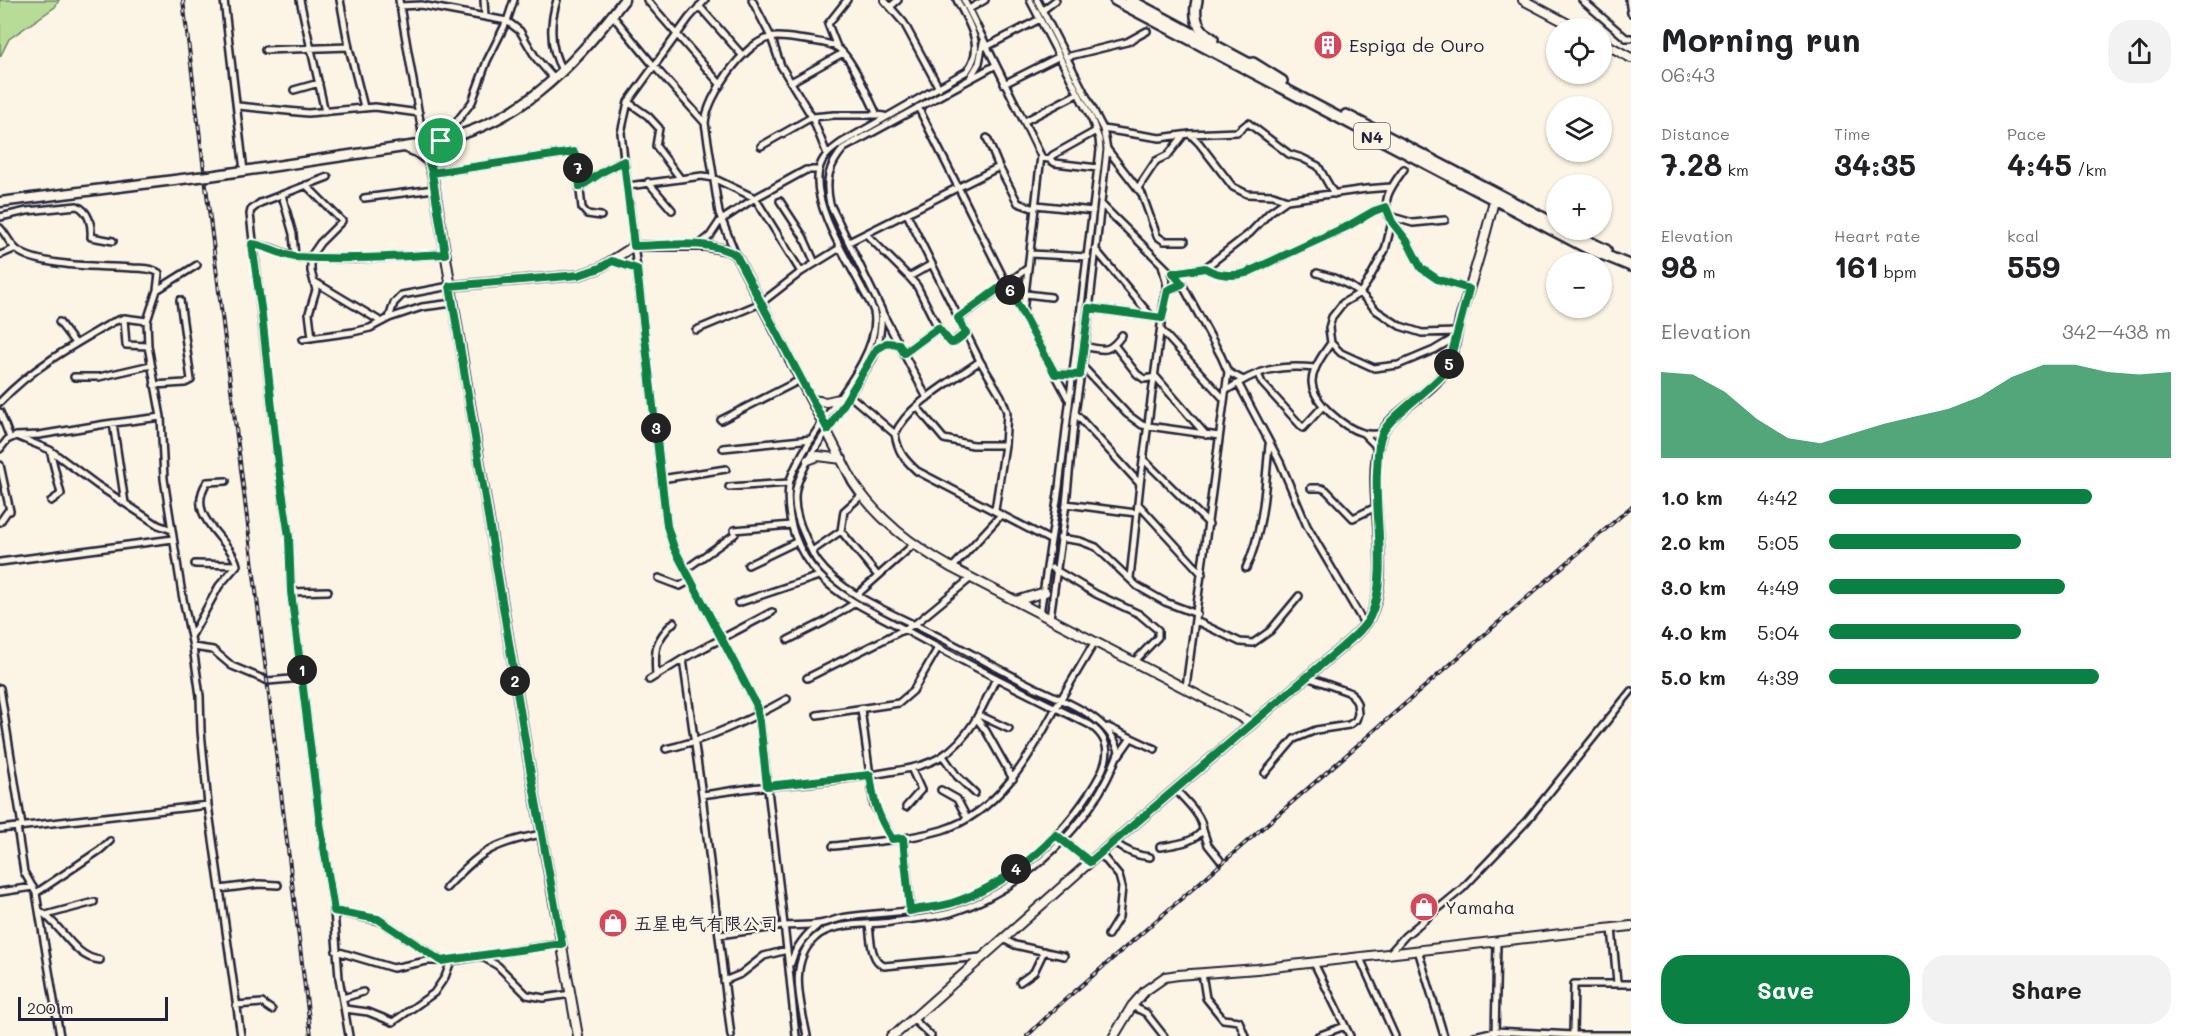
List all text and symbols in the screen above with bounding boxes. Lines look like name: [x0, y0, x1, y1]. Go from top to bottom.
text: Morning run: [1661, 17, 1861, 60]
map controls: [1546, 18, 1612, 318]
button: locate: [1546, 18, 1612, 84]
button: share: [2108, 20, 2171, 83]
building icon: Espiga de Ouro: [1312, 29, 1344, 61]
place label: Espiga de Ouro: [1349, 33, 1485, 57]
text: 06:43: [1661, 61, 1715, 87]
button: layers: [1546, 96, 1612, 162]
pin: [415, 115, 466, 166]
road number: N4: [1354, 123, 1390, 149]
text: Distance: [1661, 123, 1730, 144]
text: Time: [1834, 123, 1870, 144]
text: Pace: [2007, 123, 2046, 144]
icon: arrive: [424, 124, 457, 157]
text: 7.28: [1661, 144, 1722, 184]
text: 34:35: [1834, 144, 1916, 184]
text: 4:45: [2007, 144, 2072, 184]
pin: 7: [563, 153, 593, 183]
text: 7: [574, 157, 582, 178]
text: km: [1722, 159, 1749, 180]
text: /km: [2072, 159, 2107, 180]
button: +: [1546, 174, 1612, 240]
text: Elevation: [1661, 225, 1733, 246]
text: Heart rate: [1834, 225, 1920, 246]
text: kcal: [2007, 225, 2039, 246]
text: 98: [1661, 246, 1698, 286]
text: 161: [1834, 246, 1879, 286]
text: 559: [2007, 246, 2060, 286]
button: −: [1546, 252, 1612, 318]
text: m: [1698, 261, 1716, 282]
text: bpm: [1879, 261, 1917, 282]
pin: 6: [995, 275, 1025, 305]
text: 6: [1005, 279, 1015, 300]
text: Elevation: [1661, 318, 1751, 344]
text: 342–438 m: [2062, 318, 2171, 344]
pin: 5: [1434, 349, 1464, 379]
text: 5: [1444, 353, 1454, 374]
pin: 3: [641, 413, 671, 443]
text: 3: [651, 417, 661, 438]
text: 1.0 km: [1661, 484, 1723, 510]
text: 4:42: [1757, 484, 1798, 510]
text: 2.0 km: [1661, 529, 1725, 555]
text: 5:05: [1757, 529, 1799, 555]
text: 3.0 km: [1661, 574, 1726, 600]
text: 4:49: [1757, 574, 1799, 600]
text: 4.0 km: [1661, 619, 1727, 645]
text: 5:04: [1757, 619, 1799, 645]
pin: 1: [287, 655, 317, 685]
text: 1: [298, 659, 306, 680]
text: 5.0 km: [1661, 664, 1726, 690]
text: 4:39: [1757, 664, 1798, 690]
pin: 2: [500, 666, 530, 696]
text: 2: [511, 670, 519, 691]
pin: 4: [1001, 854, 1031, 884]
text: 4: [1011, 858, 1021, 879]
shop icon: Yamaha: [1408, 891, 1440, 923]
place label: Yamaha: [1445, 895, 1515, 919]
shop icon: 五星电气有限公司: [597, 907, 629, 939]
place label: 五星电气有限公司: [634, 911, 778, 935]
button: Save: [1661, 955, 1910, 1024]
button: Share: [1922, 955, 2171, 1024]
scale bar: [18, 994, 168, 1022]
text: 200 m: [27, 997, 74, 1018]

